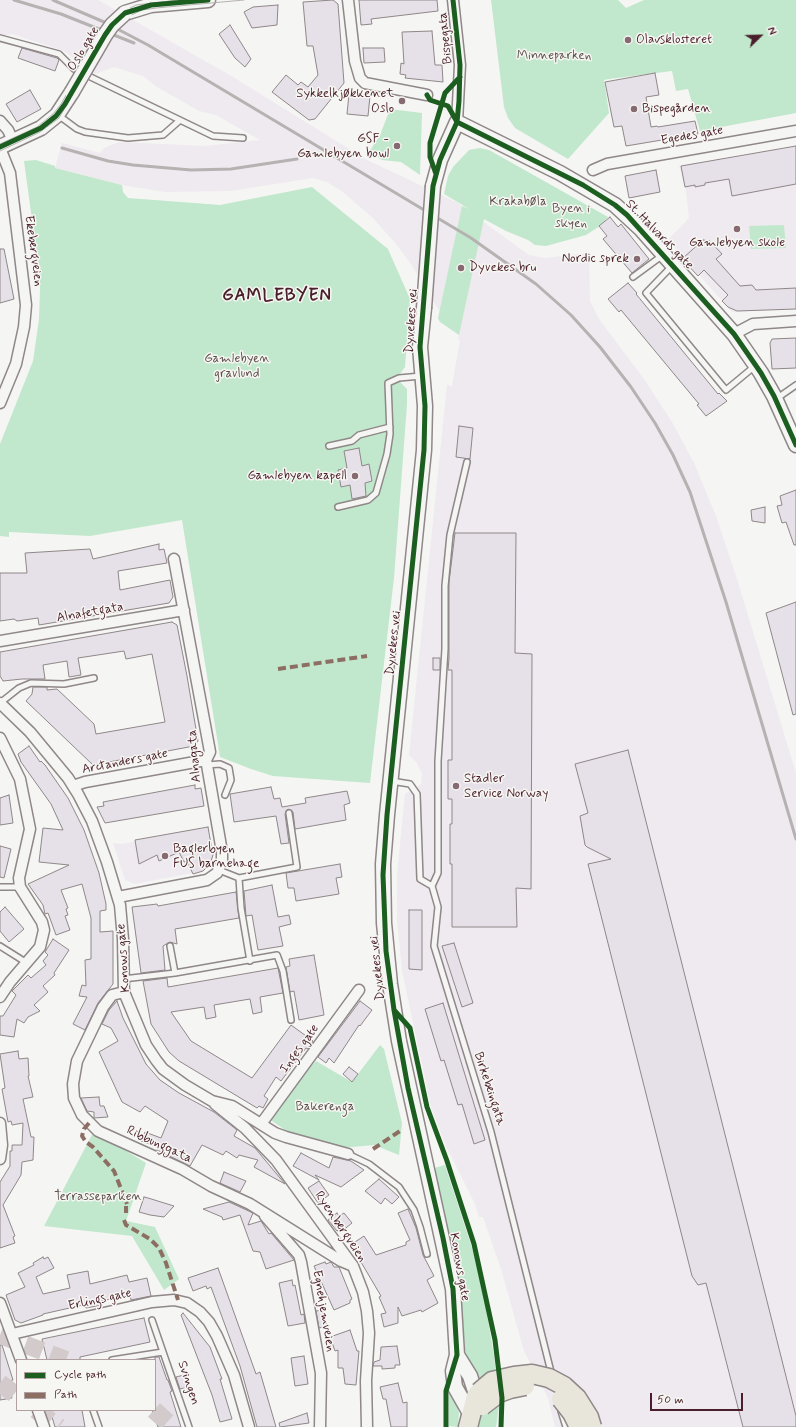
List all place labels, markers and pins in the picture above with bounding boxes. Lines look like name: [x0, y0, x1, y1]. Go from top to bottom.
place label: Olavsklosteret: [636, 32, 712, 48]
marker: Olavsklosteret: [623, 35, 633, 45]
place label: Sykkelkjøkkenet Oslo: [296, 86, 394, 117]
marker: Sykkelkjøkkenet Oslo: [397, 96, 407, 106]
place label: Bispegården: [642, 101, 711, 117]
marker: Bispegården: [629, 104, 639, 114]
place label: GSF - Gamlebyen bowl: [297, 131, 389, 162]
marker: GSF - Gamlebyen bowl: [392, 141, 402, 151]
marker: Gamlebyen skole: [732, 224, 742, 234]
place label: Gamlebyen skole: [689, 235, 785, 251]
place label: Nordic sprek: [562, 251, 629, 267]
marker: Nordic sprek: [632, 254, 642, 264]
place label: Dyvekes bru: [469, 260, 536, 276]
marker: Dyvekes bru: [456, 263, 466, 273]
place label: Gamlebyen kapell: [247, 468, 347, 484]
marker: Gamlebyen kapell: [350, 471, 360, 481]
place label: Stadler Service Norway: [464, 771, 548, 802]
marker: Stadler Service Norway: [451, 781, 461, 791]
place label: Baglerbyen FUS barnehage: [173, 841, 259, 872]
marker: Baglerbyen FUS barnehage: [160, 851, 170, 861]

